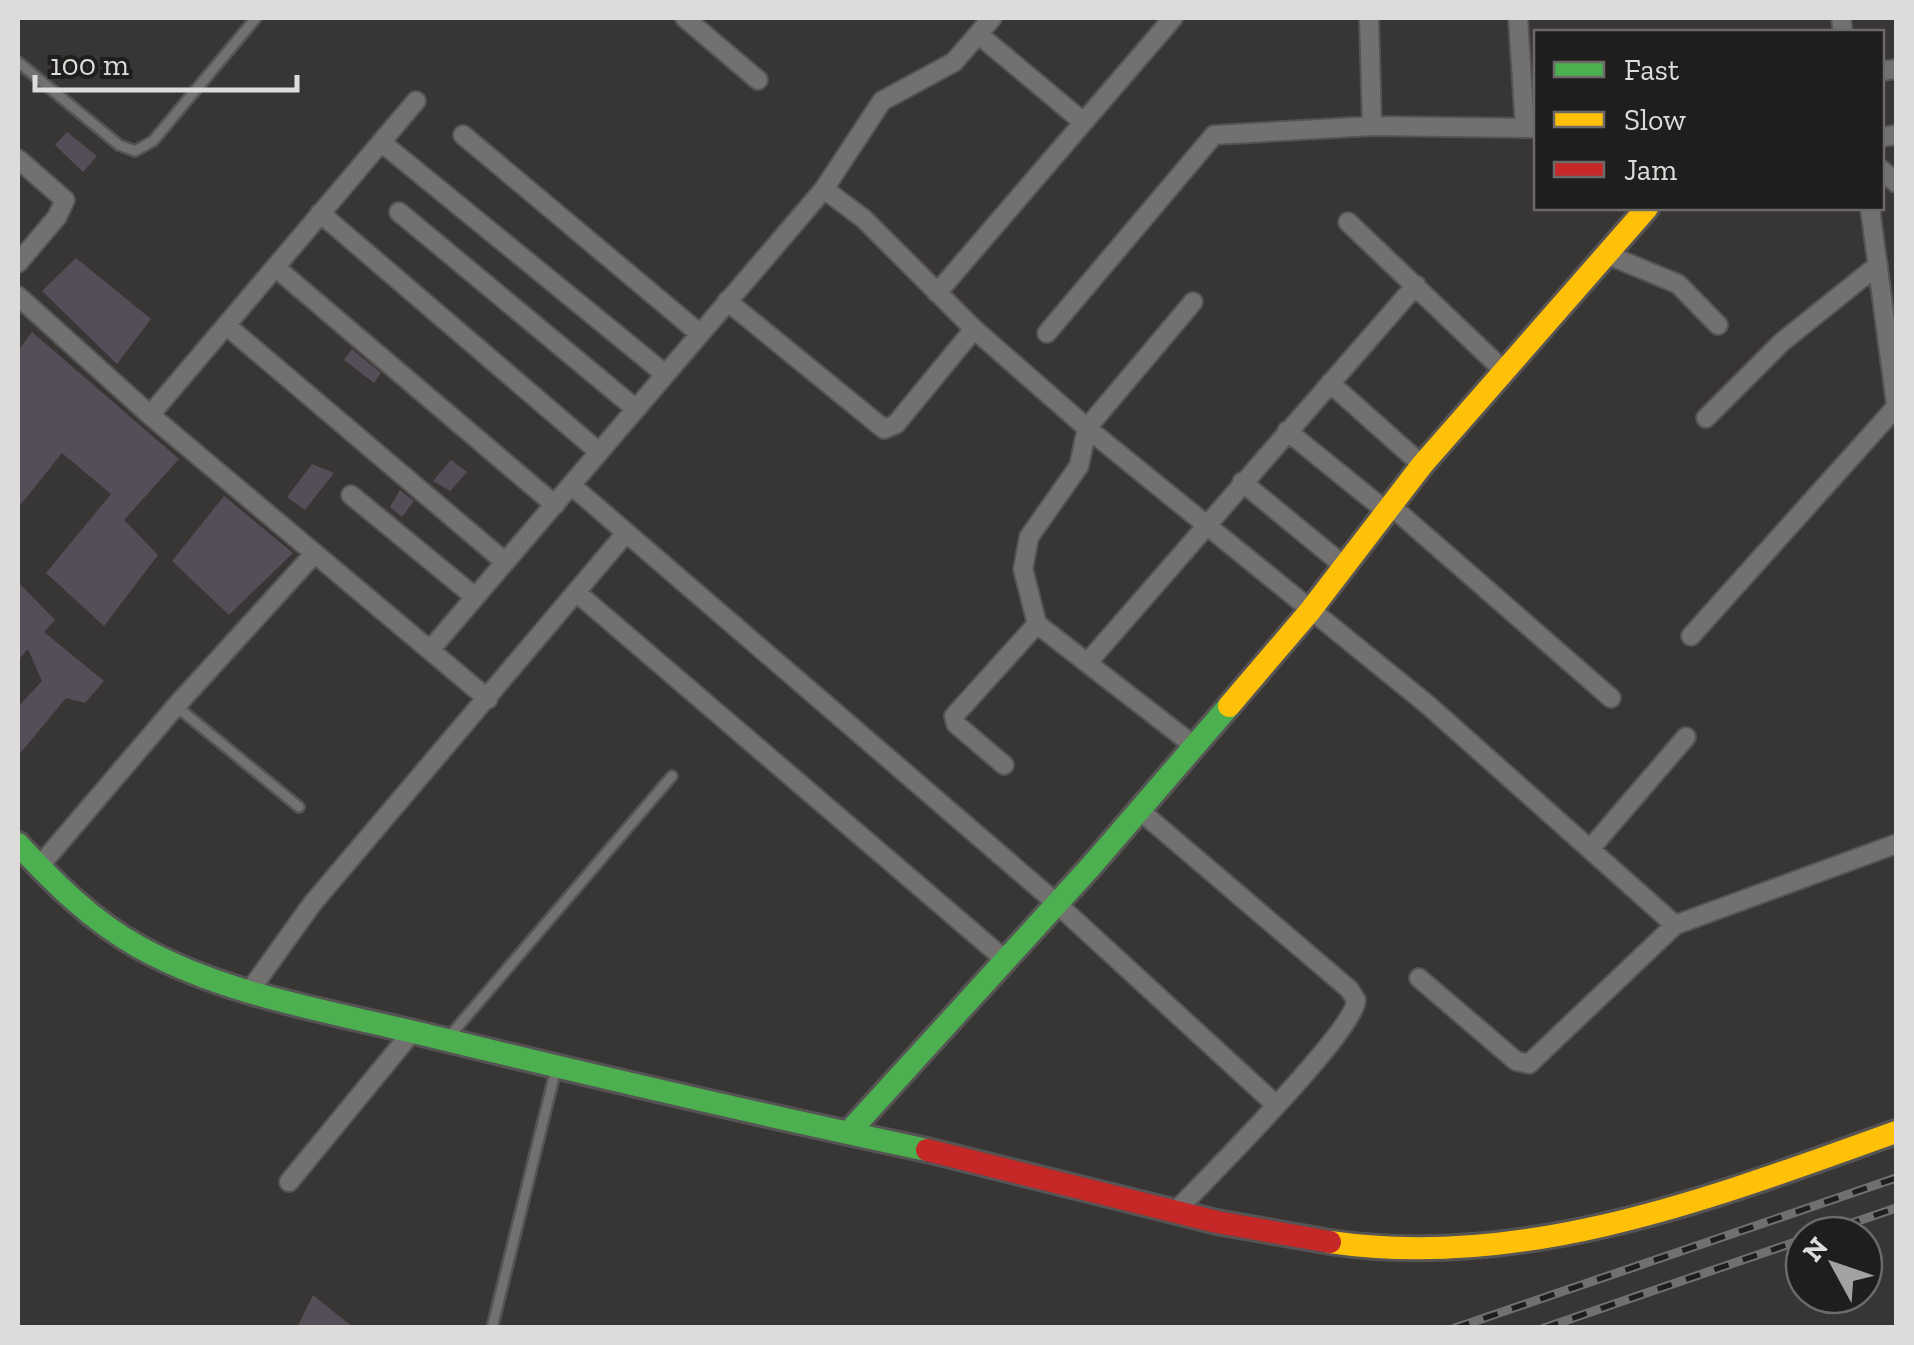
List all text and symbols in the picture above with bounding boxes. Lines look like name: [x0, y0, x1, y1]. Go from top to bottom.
scale bar: [35, 30, 298, 92]
legend: [1534, 30, 1884, 210]
text: 100 m: [50, 47, 129, 83]
text: Fast: [1624, 52, 1679, 88]
text: Slow: [1624, 102, 1686, 138]
text: Jam: [1624, 152, 1677, 188]
north arrow: [1784, 1215, 1884, 1315]
text: N: [1796, 1230, 1835, 1268]

